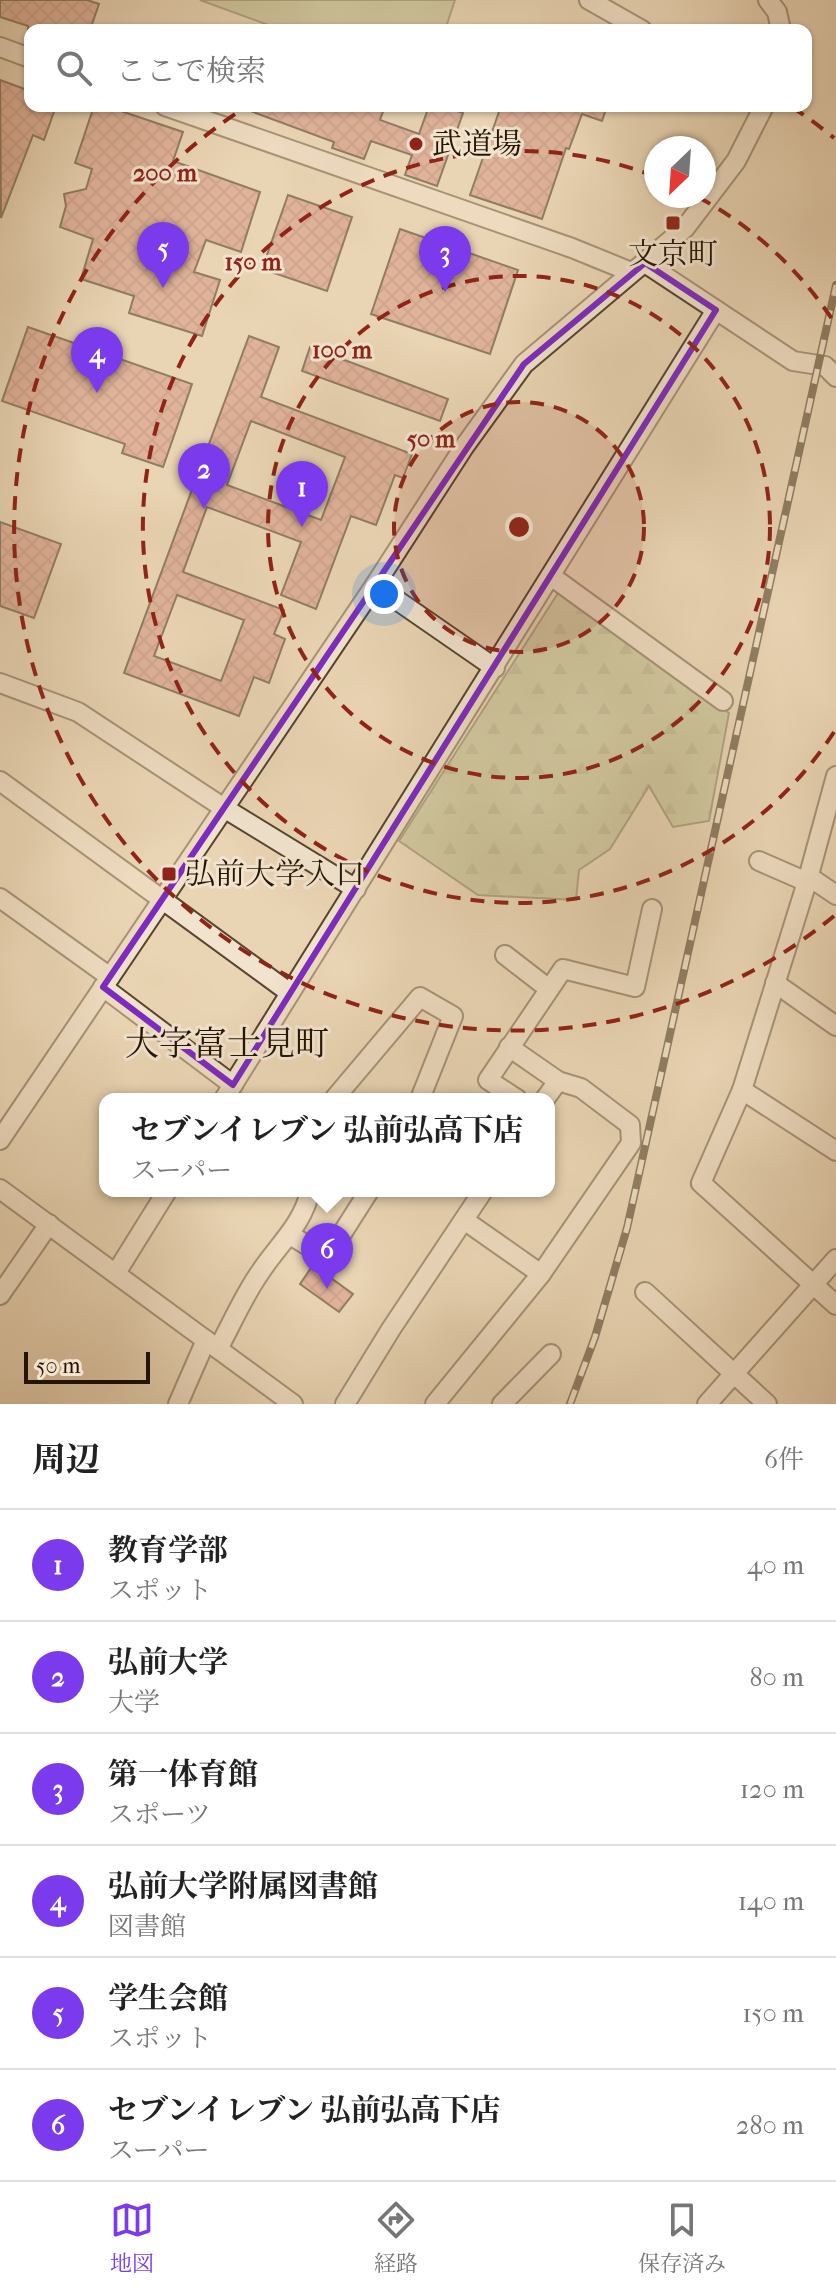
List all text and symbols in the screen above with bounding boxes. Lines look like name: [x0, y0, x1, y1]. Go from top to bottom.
search box: [24, 24, 812, 112]
icon: search: [52, 46, 96, 90]
text: ここで検索: [116, 54, 266, 89]
place label: 武道場: [432, 127, 522, 162]
marker: 武道場: [407, 135, 425, 153]
north arrow: [644, 136, 716, 208]
text: 200 m: [133, 159, 198, 187]
marker: 文京町: [664, 214, 682, 232]
pin: 5: [137, 222, 189, 288]
pin: 3: [419, 226, 471, 292]
place label: 文京町: [628, 237, 718, 272]
text: 150 m: [224, 248, 283, 276]
pin: 4: [71, 327, 123, 393]
text: 100 m: [312, 336, 373, 364]
text: 50 m: [407, 425, 456, 453]
pin: 2: [178, 443, 230, 509]
pin: 1: [276, 461, 328, 527]
centre of rings: [505, 513, 533, 541]
your location: [364, 574, 404, 614]
place label: 弘前大学入口: [185, 857, 365, 892]
marker: 弘前大学入口: [160, 865, 178, 883]
district label: 大字富士見町: [125, 1024, 329, 1064]
popup: [99, 1093, 555, 1197]
text: セブンイレブン 弘前弘高下店: [131, 1113, 523, 1148]
text: スーパー: [131, 1155, 232, 1186]
pin: 6: [301, 1223, 353, 1289]
scale bar: [24, 1348, 150, 1384]
text: 50 m: [36, 1353, 81, 1379]
text: 周辺: [32, 1440, 100, 1480]
text: 6件: [764, 1444, 804, 1475]
text: 教育学部: [108, 1533, 228, 1568]
text: 1: [53, 1550, 63, 1581]
text: 40 m: [747, 1550, 804, 1581]
text: スポット: [108, 1575, 212, 1606]
text: 弘前大学: [108, 1645, 228, 1680]
text: 2: [51, 1662, 65, 1693]
text: 80 m: [749, 1662, 804, 1693]
text: 大学: [108, 1687, 160, 1718]
text: 第一体育館: [108, 1757, 258, 1792]
text: 3: [53, 1774, 63, 1805]
text: 120 m: [740, 1774, 804, 1805]
text: スポーツ: [108, 1799, 211, 1830]
text: 弘前大学附属図書館: [108, 1869, 378, 1904]
text: 4: [50, 1886, 66, 1917]
text: 140 m: [738, 1886, 804, 1917]
text: 図書館: [108, 1911, 186, 1942]
text: 学生会館: [108, 1981, 228, 2016]
text: 5: [52, 1998, 64, 2029]
text: 150 m: [742, 1998, 804, 2029]
text: スポット: [108, 2023, 212, 2054]
text: セブンイレブン 弘前弘高下店: [108, 2093, 501, 2128]
text: 6: [51, 2110, 65, 2141]
text: 280 m: [736, 2110, 804, 2141]
text: スーパー: [108, 2135, 209, 2166]
tab: 地図: [110, 2198, 154, 2277]
tab: 経路: [374, 2198, 418, 2277]
tab: 保存済み: [638, 2198, 726, 2277]

